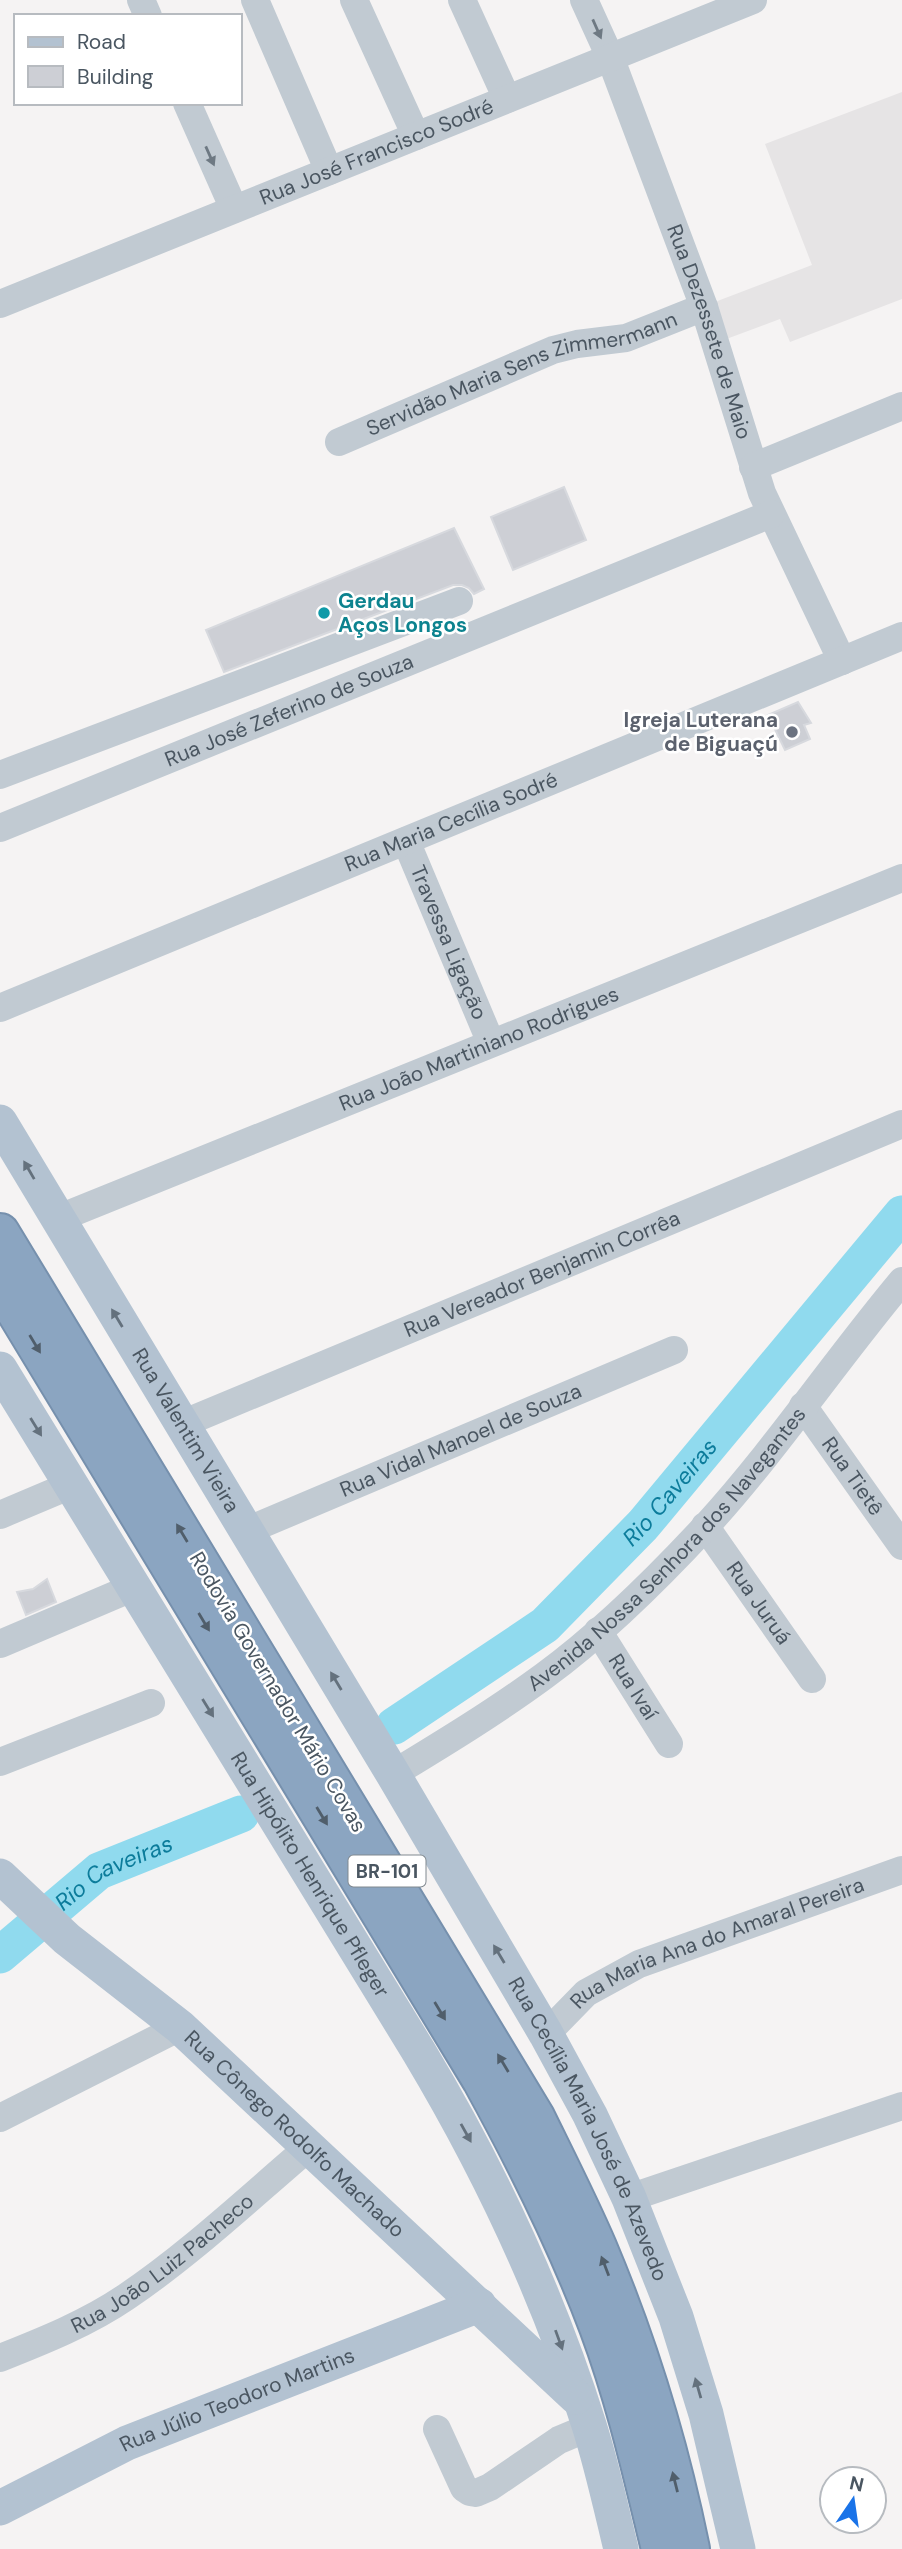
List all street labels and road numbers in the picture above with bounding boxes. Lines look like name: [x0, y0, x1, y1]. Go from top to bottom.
street label: Rua José Francisco Sodré: [255, 92, 498, 212]
street label: Rua Dezessete de Maio: [660, 220, 758, 443]
street label: Servidão Maria Sens Zimmermann: [362, 305, 681, 443]
street label: Rua José Zeferino de Souza: [160, 647, 417, 773]
street label: Rua Maria Cecília Sodré: [340, 765, 562, 878]
street label: Travessa Ligação: [404, 861, 494, 1024]
street label: Rua João Martiniano Rodrigues: [335, 980, 623, 1118]
street label: Rua Vereador Benjamin Corrêa: [400, 1204, 684, 1344]
street label: Rua Valentim Vieira: [125, 1343, 246, 1518]
street label: Rua Vidal Manoel de Souza: [335, 1377, 586, 1504]
street label: Avenida Nossa Senhora dos Navegantes: [522, 1401, 812, 1698]
street label: Rua Tietê: [815, 1431, 890, 1521]
street label: Rodovia Governador Mário Covas: [183, 1547, 373, 1837]
street label: Rua Juruá: [720, 1556, 798, 1650]
street label: Rua Ivaí: [602, 1648, 665, 1726]
street label: Rua Hipólito Henrique Pfleger: [224, 1746, 396, 2003]
road number: BR-101: [348, 1856, 426, 1886]
street label: Rua Maria Ana do Amaral Pereira: [564, 1871, 868, 2015]
street label: Rua Cecília Maria José de Azevedo: [502, 1972, 674, 2285]
street label: Rua Cônego Rodolfo Machado: [178, 2024, 411, 2244]
street label: Rua João Luiz Pacheco: [66, 2187, 260, 2340]
street label: Rua Júlio Teodoro Martins: [115, 2341, 359, 2459]

